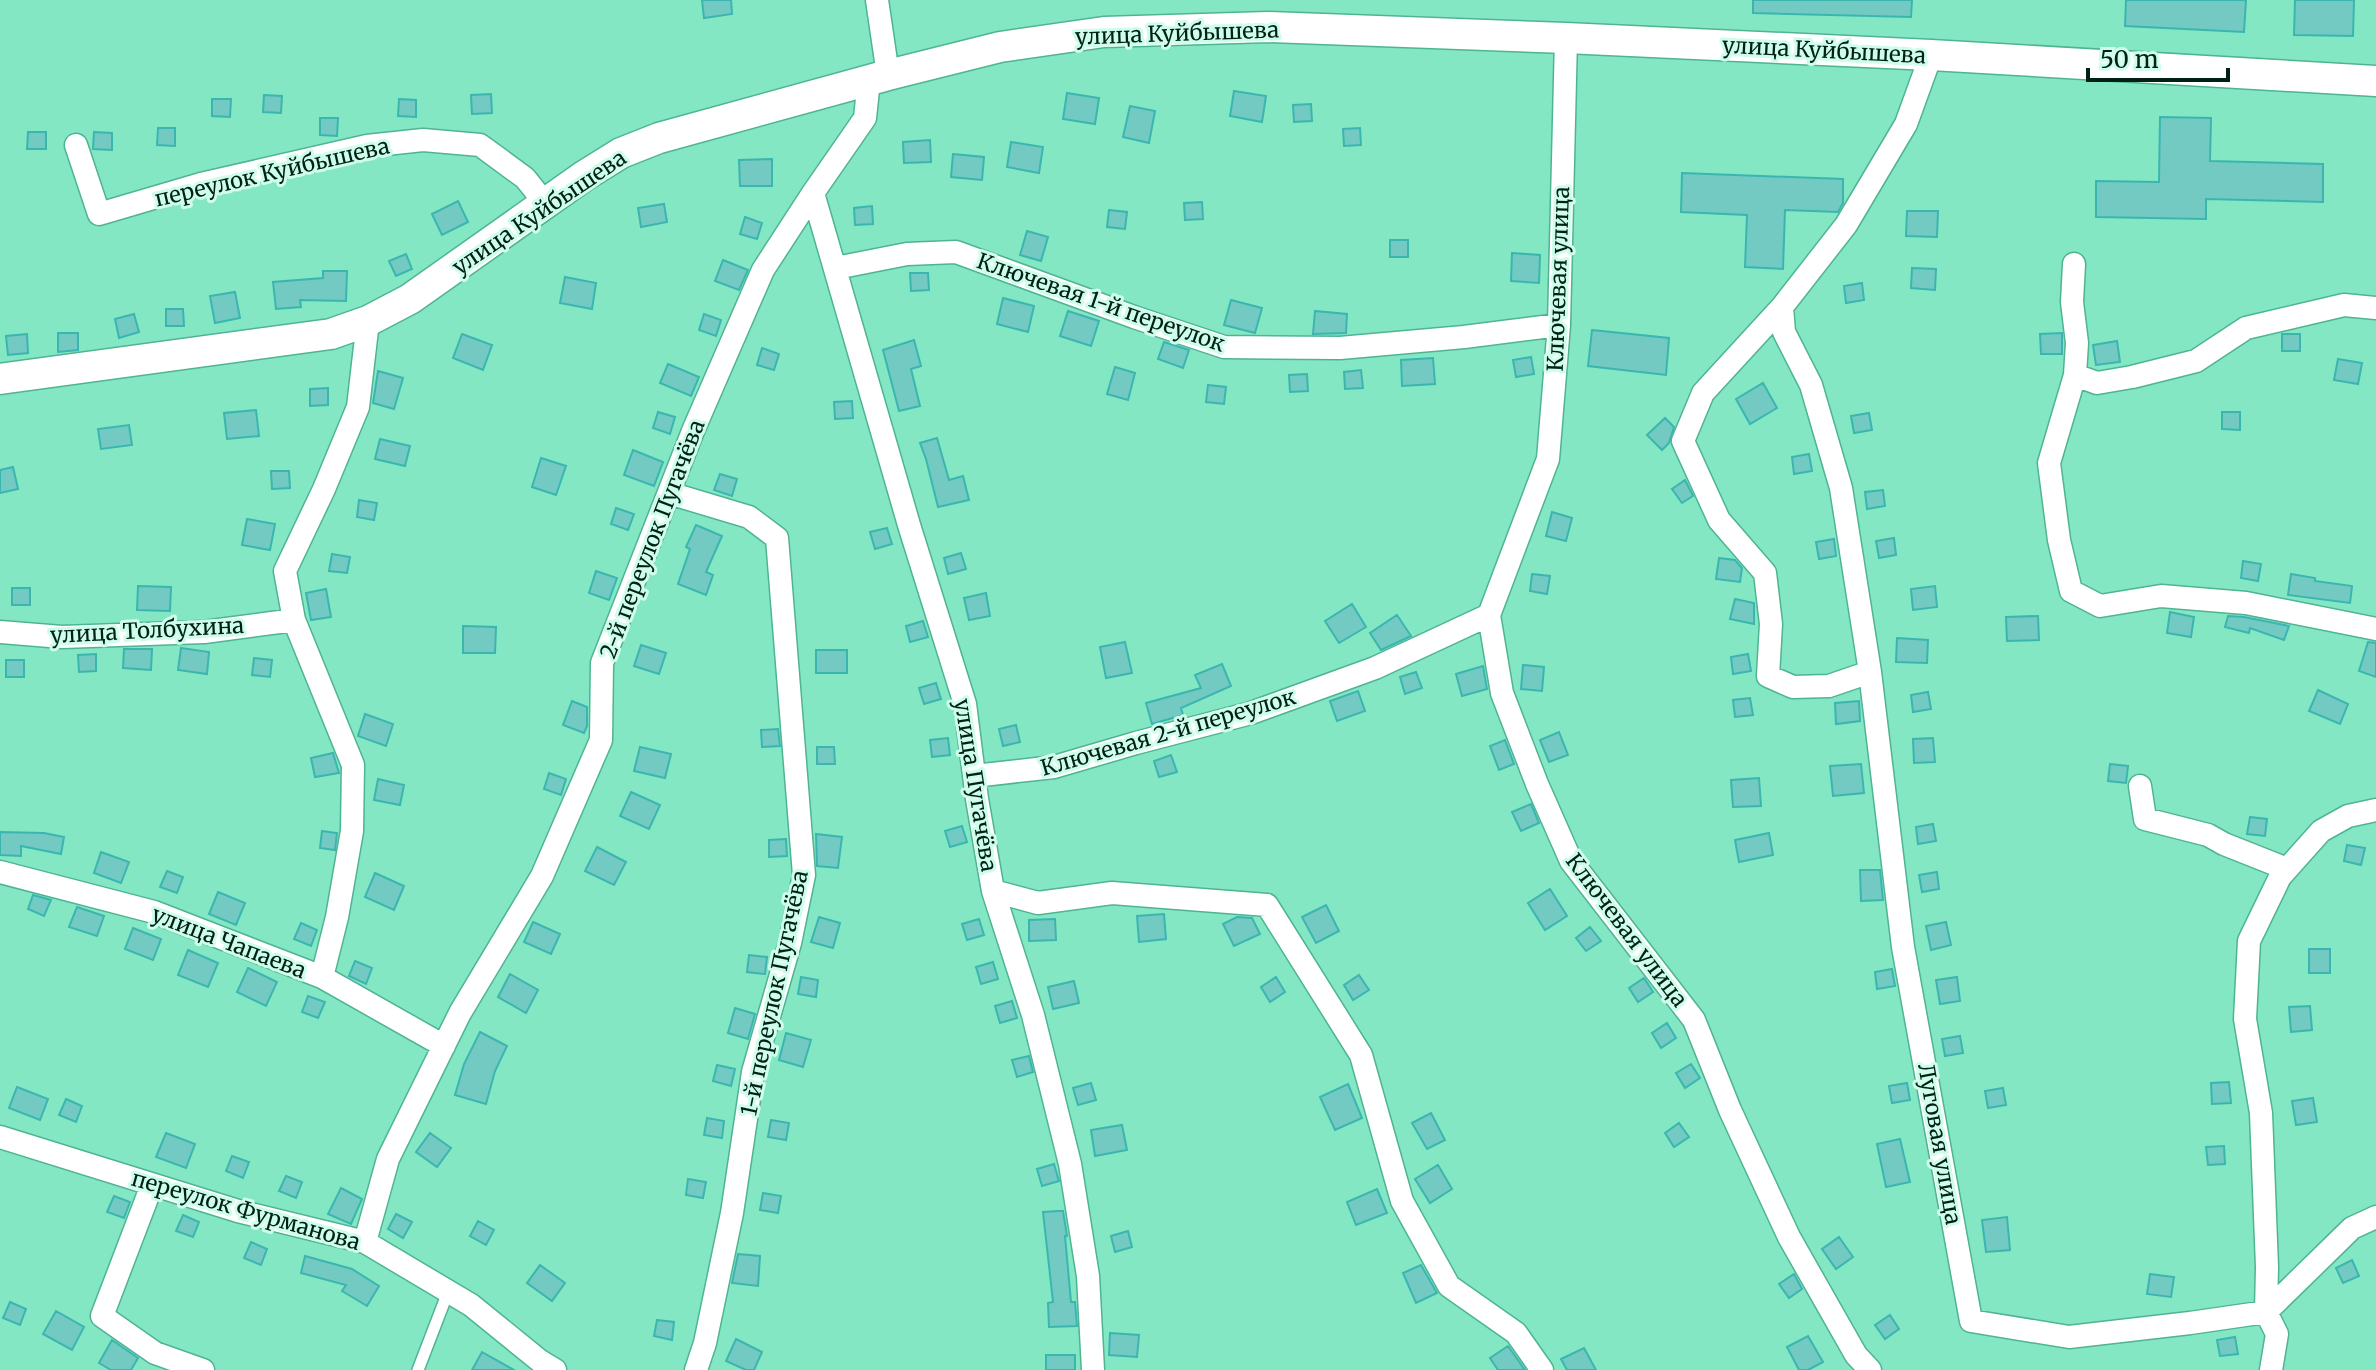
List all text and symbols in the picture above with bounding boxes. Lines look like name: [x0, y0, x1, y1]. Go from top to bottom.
street label: улица Куйбышева: [1075, 15, 1280, 51]
street label: улица Куйбышева: [1721, 31, 1927, 69]
scale bar: [2088, 32, 2228, 82]
text: 50 m: [2100, 44, 2159, 75]
street label: переулок Куйбышева: [152, 131, 392, 213]
street label: улица Куйбышева: [447, 143, 632, 281]
street label: Ключевая улица: [1541, 186, 1575, 372]
street label: Ключевая 1-й переулок: [973, 246, 1229, 358]
street label: 2-й переулок Пугачёва: [594, 415, 711, 662]
street label: улица Толбухина: [49, 611, 245, 649]
street label: Ключевая 2-й переулок: [1037, 682, 1299, 782]
street label: улица Пугачёва: [948, 696, 1004, 874]
street label: Ключевая улица: [1560, 848, 1694, 1013]
street label: 1-й переулок Пугачёва: [734, 868, 814, 1118]
street label: улица Чапаева: [148, 900, 310, 984]
street label: Луговая улица: [1912, 1061, 1968, 1227]
street label: переулок Фурманова: [128, 1164, 364, 1256]

